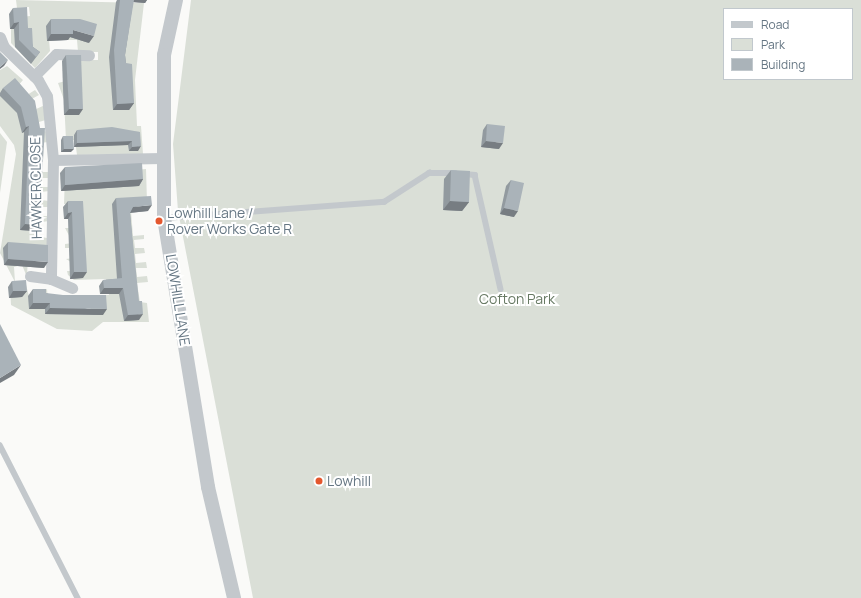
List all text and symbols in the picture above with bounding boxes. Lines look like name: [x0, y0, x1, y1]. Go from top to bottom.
legend: [723, 8, 853, 80]
text: Road: [761, 16, 789, 33]
text: Park: [761, 36, 785, 53]
text: Building: [761, 56, 805, 73]
street label: HAWKER CLOSE: [27, 137, 45, 239]
place label: Lowhill Lane / Rover Works Gate R: [167, 205, 292, 238]
marker: Lowhill Lane / Rover Works Gate R: [154, 216, 164, 226]
street label: LOWHILL LANE: [162, 253, 194, 347]
park label: Cofton Park: [479, 291, 555, 307]
place label: Lowhill: [327, 473, 371, 489]
marker: Lowhill: [314, 476, 324, 486]

